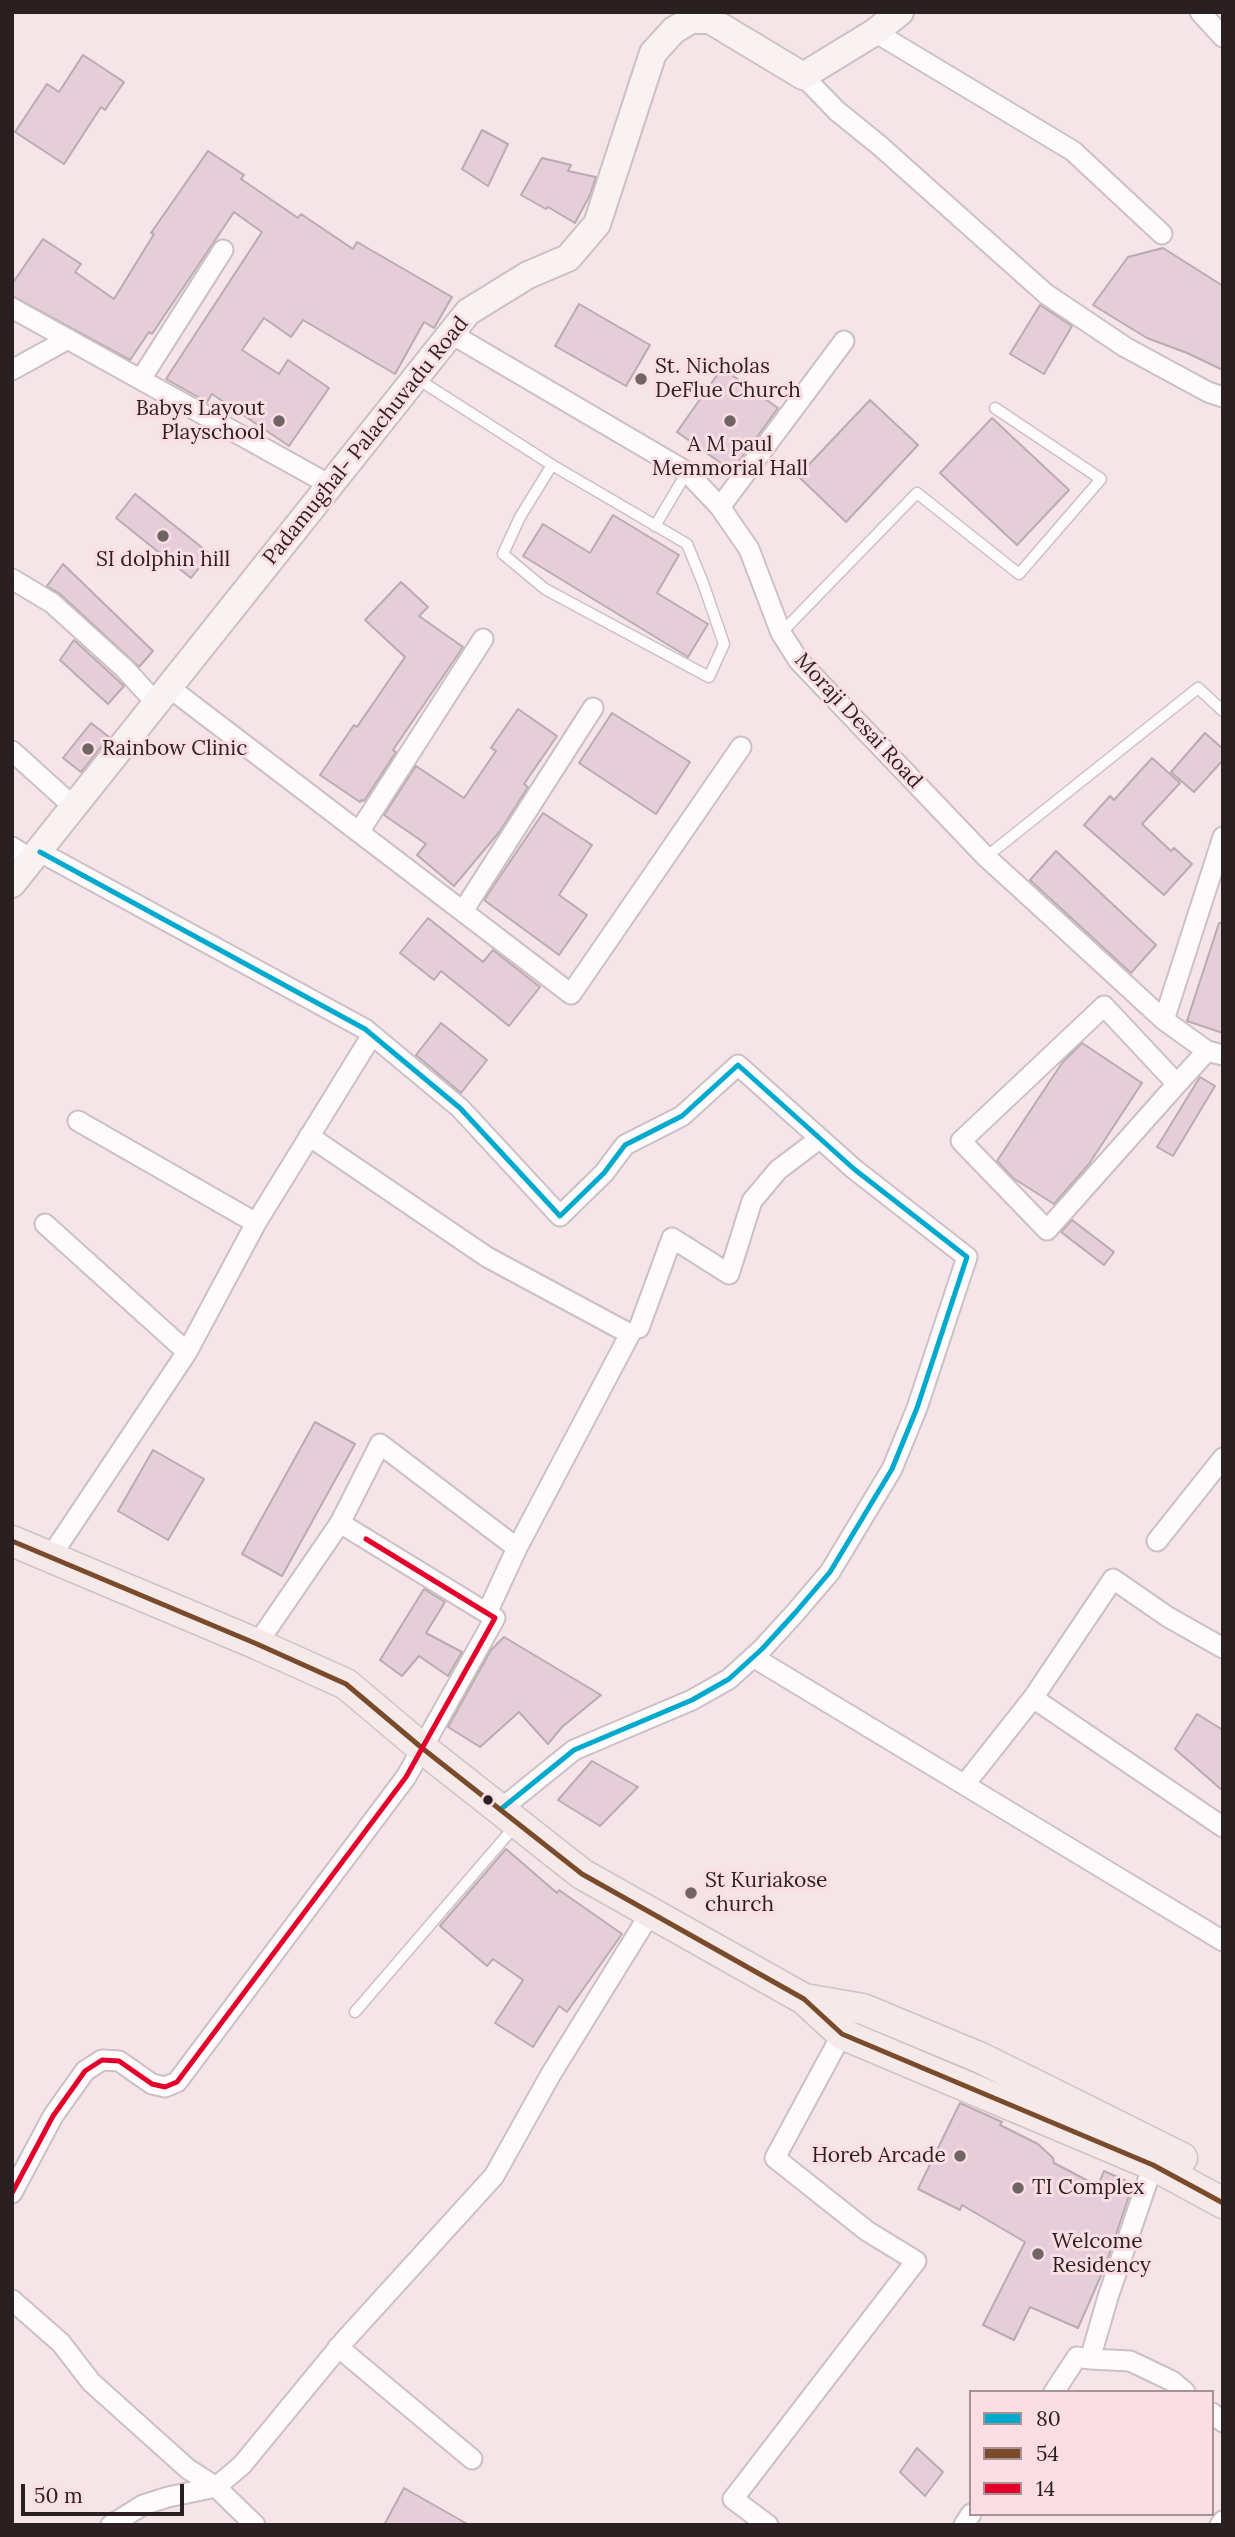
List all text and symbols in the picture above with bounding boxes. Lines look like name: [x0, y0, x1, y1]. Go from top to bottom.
street label: Padamughal- Palachuvadu Road: [258, 312, 474, 570]
place label: St. Nicholas DeFlue Church: [655, 354, 801, 404]
marker: St. Nicholas DeFlue Church: [633, 371, 649, 387]
place label: Babys Layout Playschool: [136, 396, 265, 446]
marker: Babys Layout Playschool: [271, 413, 287, 429]
marker: A M paul Memmorial Hall: [722, 413, 738, 429]
place label: A M paul Memmorial Hall: [652, 432, 808, 482]
marker: SI dolphin hill: [155, 528, 171, 544]
place label: SI dolphin hill: [96, 547, 230, 573]
street label: Moraji Desai Road: [789, 648, 927, 794]
place label: Rainbow Clinic: [102, 736, 247, 762]
marker: Rainbow Clinic: [80, 741, 96, 757]
unlabelled marker: [481, 1793, 495, 1807]
place label: St Kuriakose church: [705, 1868, 827, 1918]
marker: St Kuriakose church: [683, 1885, 699, 1901]
place label: Horeb Arcade: [812, 2143, 946, 2169]
marker: Horeb Arcade: [952, 2148, 968, 2164]
place label: TI Complex: [1032, 2175, 1144, 2201]
marker: TI Complex: [1010, 2180, 1026, 2196]
place label: Welcome Residency: [1052, 2229, 1151, 2279]
marker: Welcome Residency: [1030, 2246, 1046, 2262]
legend: [969, 2390, 1214, 2516]
text: 80: [1036, 2405, 1061, 2432]
text: 54: [1036, 2440, 1059, 2467]
scale bar: [24, 2470, 187, 2514]
text: 14: [1036, 2475, 1055, 2502]
text: 50 m: [34, 2482, 83, 2509]

